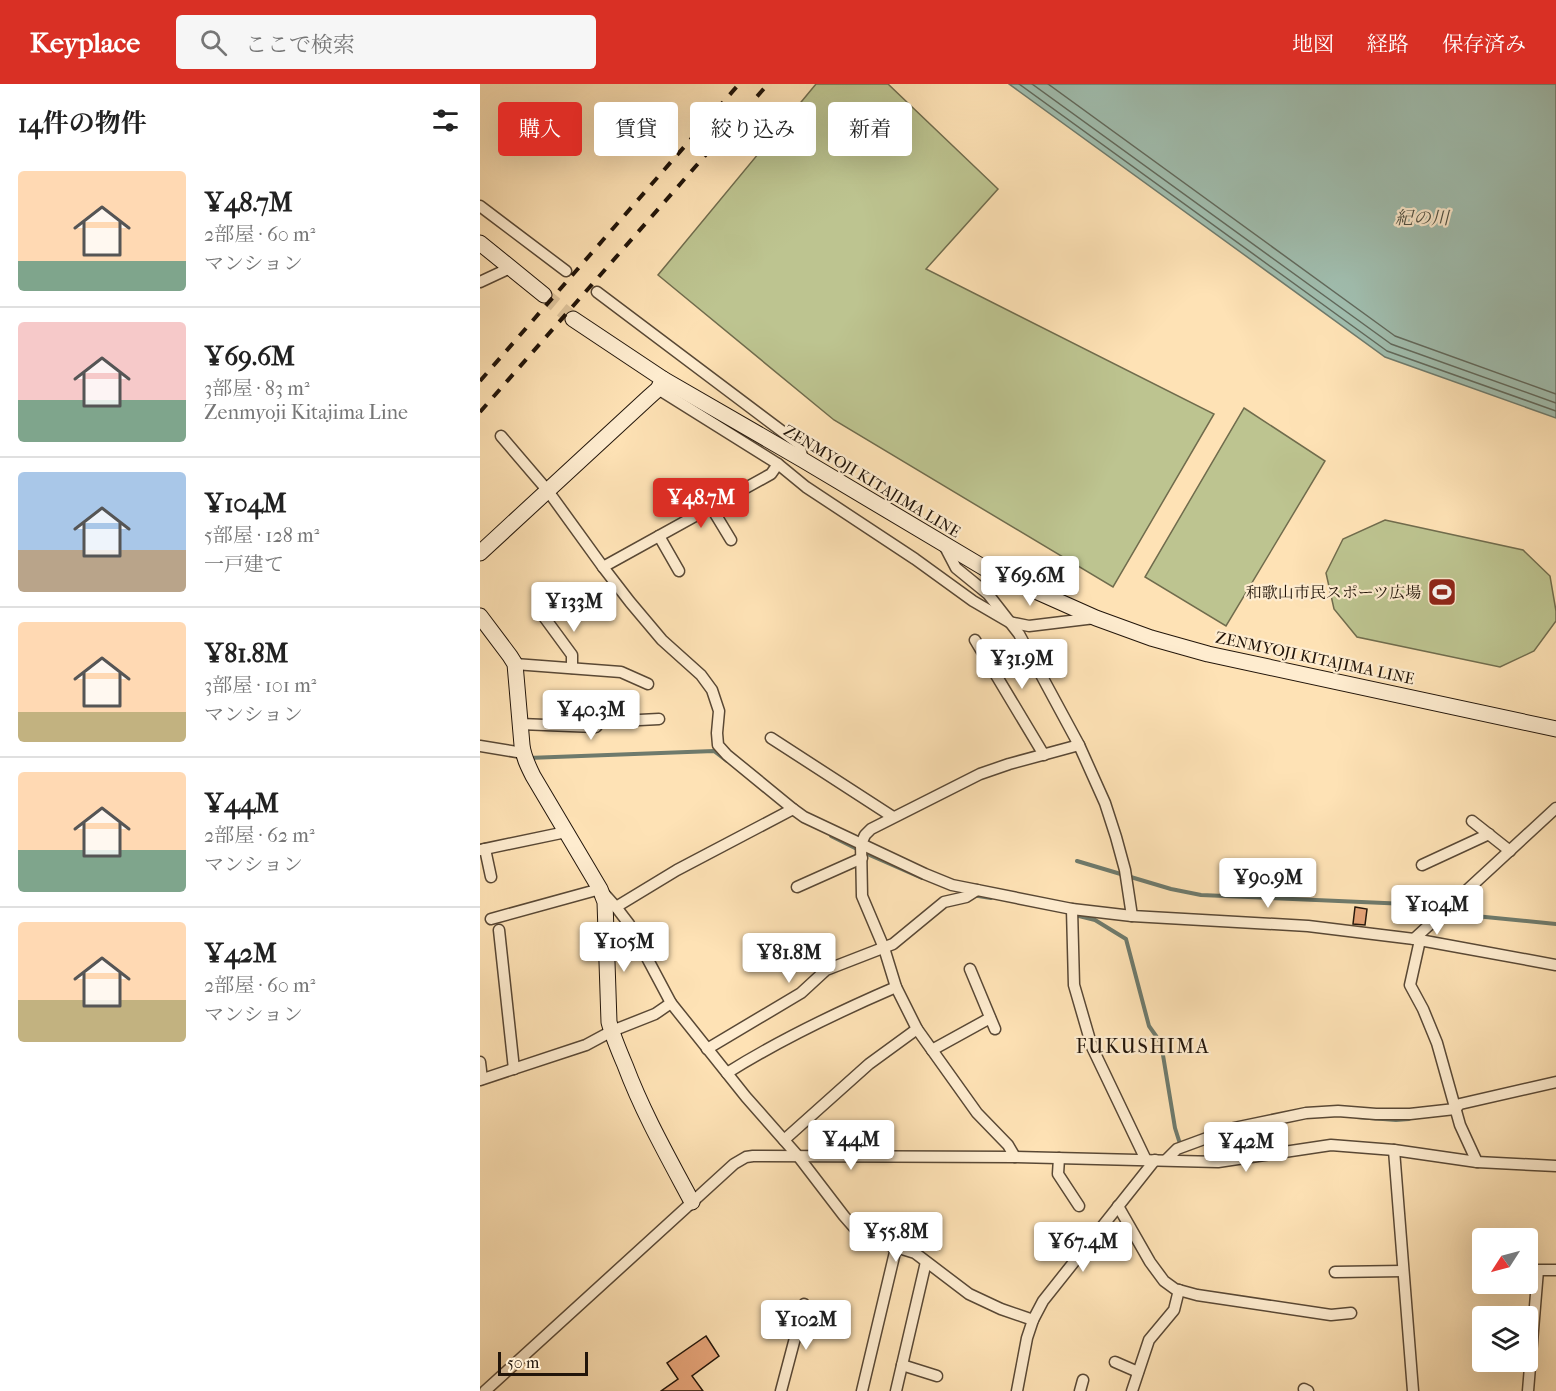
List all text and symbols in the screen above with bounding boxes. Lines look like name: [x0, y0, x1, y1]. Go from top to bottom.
search box: [176, 15, 596, 69]
text: Keyplace: [30, 26, 140, 59]
icon: search: [197, 26, 230, 59]
text: ここで検索: [245, 32, 355, 58]
text: 地図: [1292, 32, 1334, 56]
text: 経路: [1367, 32, 1409, 56]
text: 保存済み: [1442, 32, 1526, 56]
chip: 購入: [498, 102, 582, 156]
chip: 賃貸: [594, 102, 678, 156]
chip: 絞り込み: [690, 102, 816, 156]
chip: 新着: [828, 102, 912, 156]
icon: filters: [429, 104, 462, 137]
text: 14件の物件: [18, 108, 147, 139]
text: ¥48.7M: [204, 187, 293, 218]
icon: home: [66, 195, 138, 267]
water label: 紀の川: [1395, 208, 1451, 229]
text: 2部屋 · 60 m²: [204, 223, 315, 246]
text: マンション: [204, 252, 303, 275]
text: ¥69.6M: [204, 341, 295, 372]
icon: home: [66, 346, 138, 418]
text: 3部屋 · 83 m²: [204, 377, 310, 400]
text: Zenmyoji Kitajima Line: [204, 401, 408, 424]
street label: ZENMYOJI KITAJIMA LINE: [780, 421, 964, 542]
pin: ¥48.7M: [652, 478, 750, 529]
text: ¥48.7M: [667, 486, 735, 509]
text: ¥104M: [204, 488, 287, 519]
icon: home: [66, 496, 138, 568]
text: 5部屋 · 128 m²: [204, 524, 319, 547]
text: 一戸建て: [204, 553, 284, 576]
pin: ¥69.6M: [981, 556, 1079, 607]
text: ¥69.6M: [995, 564, 1065, 587]
sports icon: 和歌山市民スポーツ広場: [1426, 576, 1458, 608]
pin: ¥133M: [532, 582, 616, 633]
place label: 和歌山市民スポーツ広場: [1246, 583, 1421, 602]
text: ¥133M: [545, 590, 603, 613]
street label: ZENMYOJI KITAJIMA LINE: [1214, 628, 1416, 688]
text: ¥81.8M: [204, 638, 288, 669]
pin: ¥31.9M: [973, 639, 1071, 690]
icon: home: [66, 646, 138, 718]
text: ¥31.9M: [990, 647, 1054, 670]
text: 3部屋 · 101 m²: [204, 674, 316, 697]
pin: ¥40.3M: [542, 690, 640, 741]
text: ¥40.3M: [557, 698, 625, 721]
text: マンション: [204, 703, 303, 726]
text: ¥44M: [204, 788, 279, 819]
icon: home: [66, 796, 138, 868]
text: 2部屋 · 62 m²: [204, 824, 315, 847]
text: マンション: [204, 853, 303, 876]
pin: ¥90.9M: [1219, 858, 1317, 909]
text: ¥90.9M: [1233, 866, 1303, 889]
pin: ¥104M: [1395, 885, 1479, 936]
text: ¥104M: [1405, 893, 1469, 916]
pin: ¥105M: [582, 922, 666, 973]
text: ¥105M: [594, 930, 654, 953]
pin: ¥81.8M: [740, 933, 838, 984]
text: ¥42M: [204, 938, 277, 969]
text: ¥81.8M: [757, 941, 821, 964]
icon: home: [66, 946, 138, 1018]
text: 2部屋 · 60 m²: [204, 974, 315, 997]
text: マンション: [204, 1003, 303, 1026]
district label: FUKUSHIMA: [1076, 1035, 1210, 1058]
pin: ¥44M: [815, 1120, 887, 1171]
pin: ¥42M: [1210, 1122, 1282, 1173]
text: ¥44M: [822, 1128, 880, 1151]
text: ¥42M: [1218, 1130, 1274, 1153]
pin: ¥55.8M: [847, 1212, 945, 1263]
text: ¥55.8M: [864, 1220, 928, 1243]
pin: ¥67.4M: [1034, 1222, 1132, 1273]
north arrow: [1472, 1228, 1538, 1294]
map controls: [1472, 1228, 1538, 1372]
text: ¥67.4M: [1048, 1230, 1118, 1253]
pin: ¥102M: [764, 1300, 848, 1351]
button: layers: [1472, 1306, 1538, 1372]
text: ¥102M: [775, 1308, 837, 1331]
scale bar: [498, 1349, 588, 1376]
text: 50 m: [507, 1353, 539, 1372]

